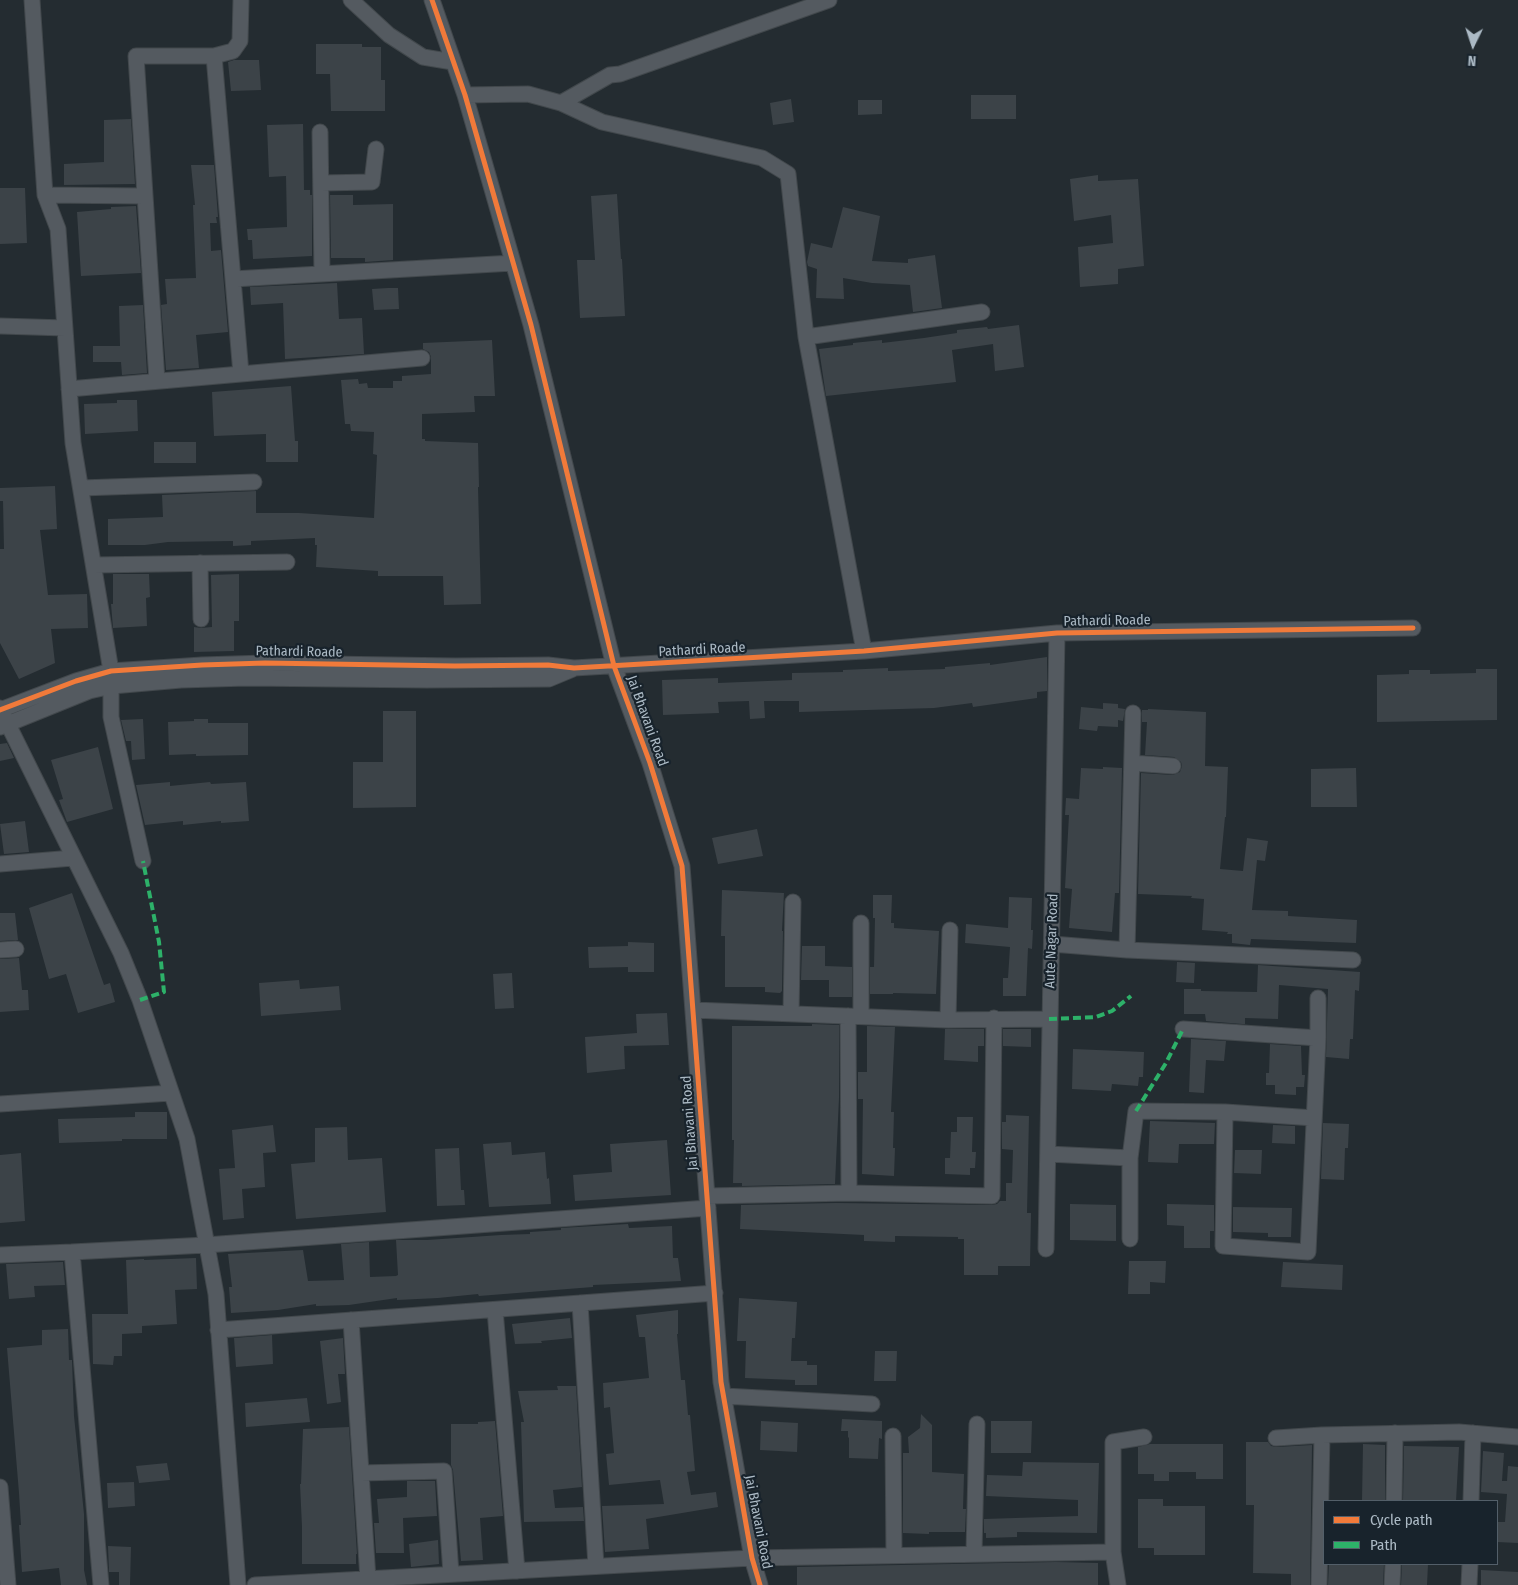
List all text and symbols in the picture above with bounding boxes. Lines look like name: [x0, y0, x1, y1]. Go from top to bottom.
north arrow: [1448, 20, 1498, 70]
text: N: [1467, 52, 1477, 69]
street label: Pathardi Roade: [1063, 612, 1151, 630]
street label: Pathardi Roade: [658, 639, 746, 661]
street label: Pathardi Roade: [255, 643, 343, 661]
street label: Jai Bhavani Road: [623, 673, 671, 769]
street label: Aute Nagar Road: [1042, 893, 1062, 989]
street label: Jai Bhavani Road: [678, 1075, 702, 1171]
street label: Jai Bhavani Road: [741, 1474, 775, 1570]
legend: [1323, 1500, 1498, 1565]
text: Cycle path: [1370, 1511, 1433, 1529]
text: Path: [1370, 1536, 1397, 1554]

